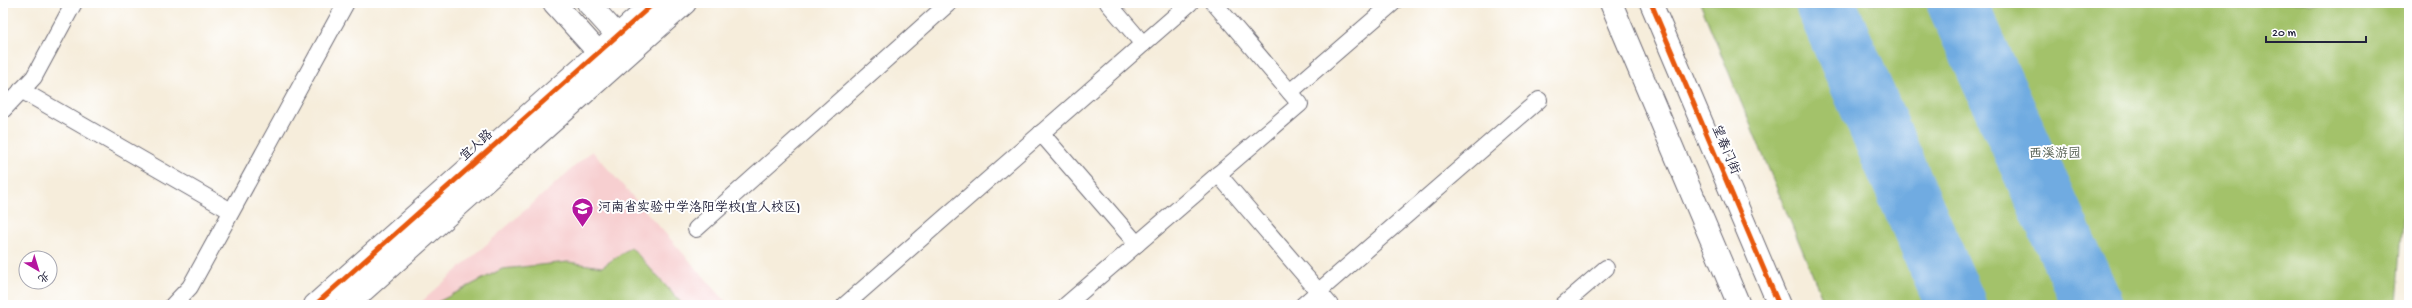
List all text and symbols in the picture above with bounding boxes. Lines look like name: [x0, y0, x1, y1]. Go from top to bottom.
scale bar: [2266, 18, 2366, 44]
text: 20 m: [2272, 27, 2297, 41]
street label: 望春门街: [1708, 123, 1743, 177]
street label: 宜人路: [457, 127, 497, 165]
park label: 西溪游园: [2029, 146, 2081, 162]
school or university icon: 河南省实验中学洛阳学校(宜人校区): [570, 195, 596, 228]
place label: 河南省实验中学洛阳学校(宜人校区): [598, 199, 800, 216]
north arrow: [18, 250, 58, 290]
text: 北: [35, 268, 51, 284]

